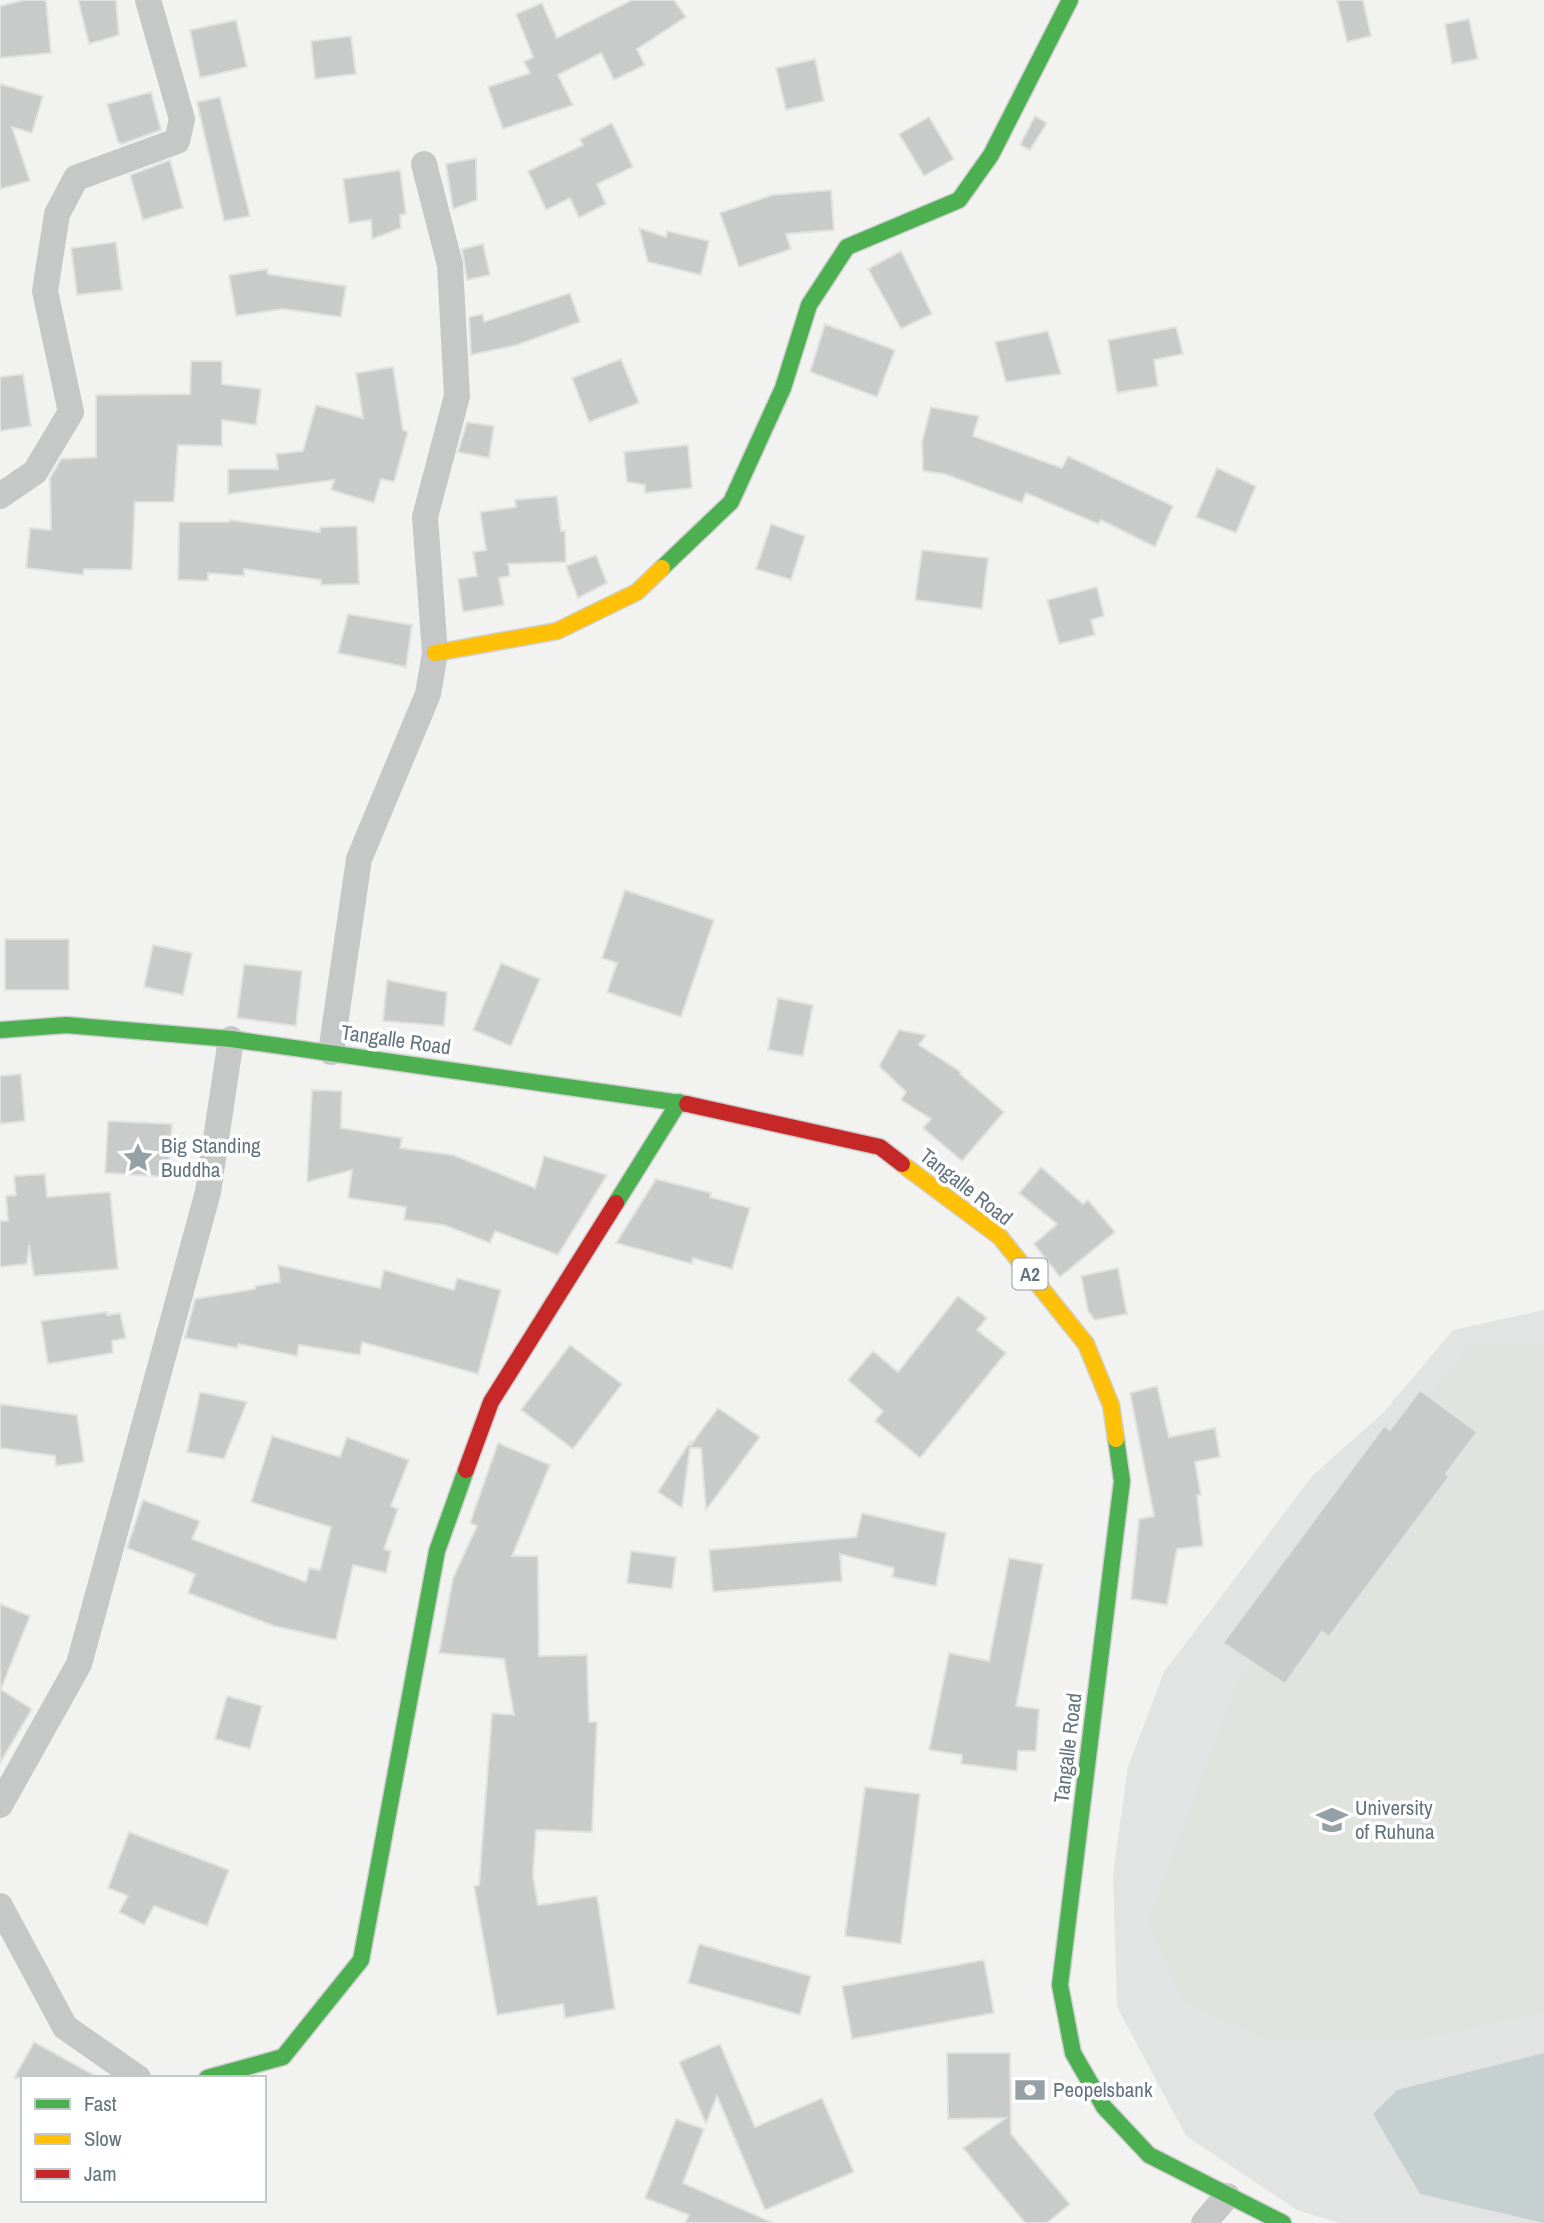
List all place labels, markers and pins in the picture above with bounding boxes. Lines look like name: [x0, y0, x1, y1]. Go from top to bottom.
place label: Big Standing Buddha: [161, 1131, 261, 1184]
place icon: Big Standing Buddha: [121, 1141, 155, 1175]
place label: University of Ruhuna: [1355, 1793, 1435, 1846]
school or university icon: University of Ruhuna: [1315, 1803, 1349, 1837]
bank icon: Peopelsbank: [1013, 2073, 1047, 2107]
place label: Peopelsbank: [1053, 2075, 1153, 2104]

